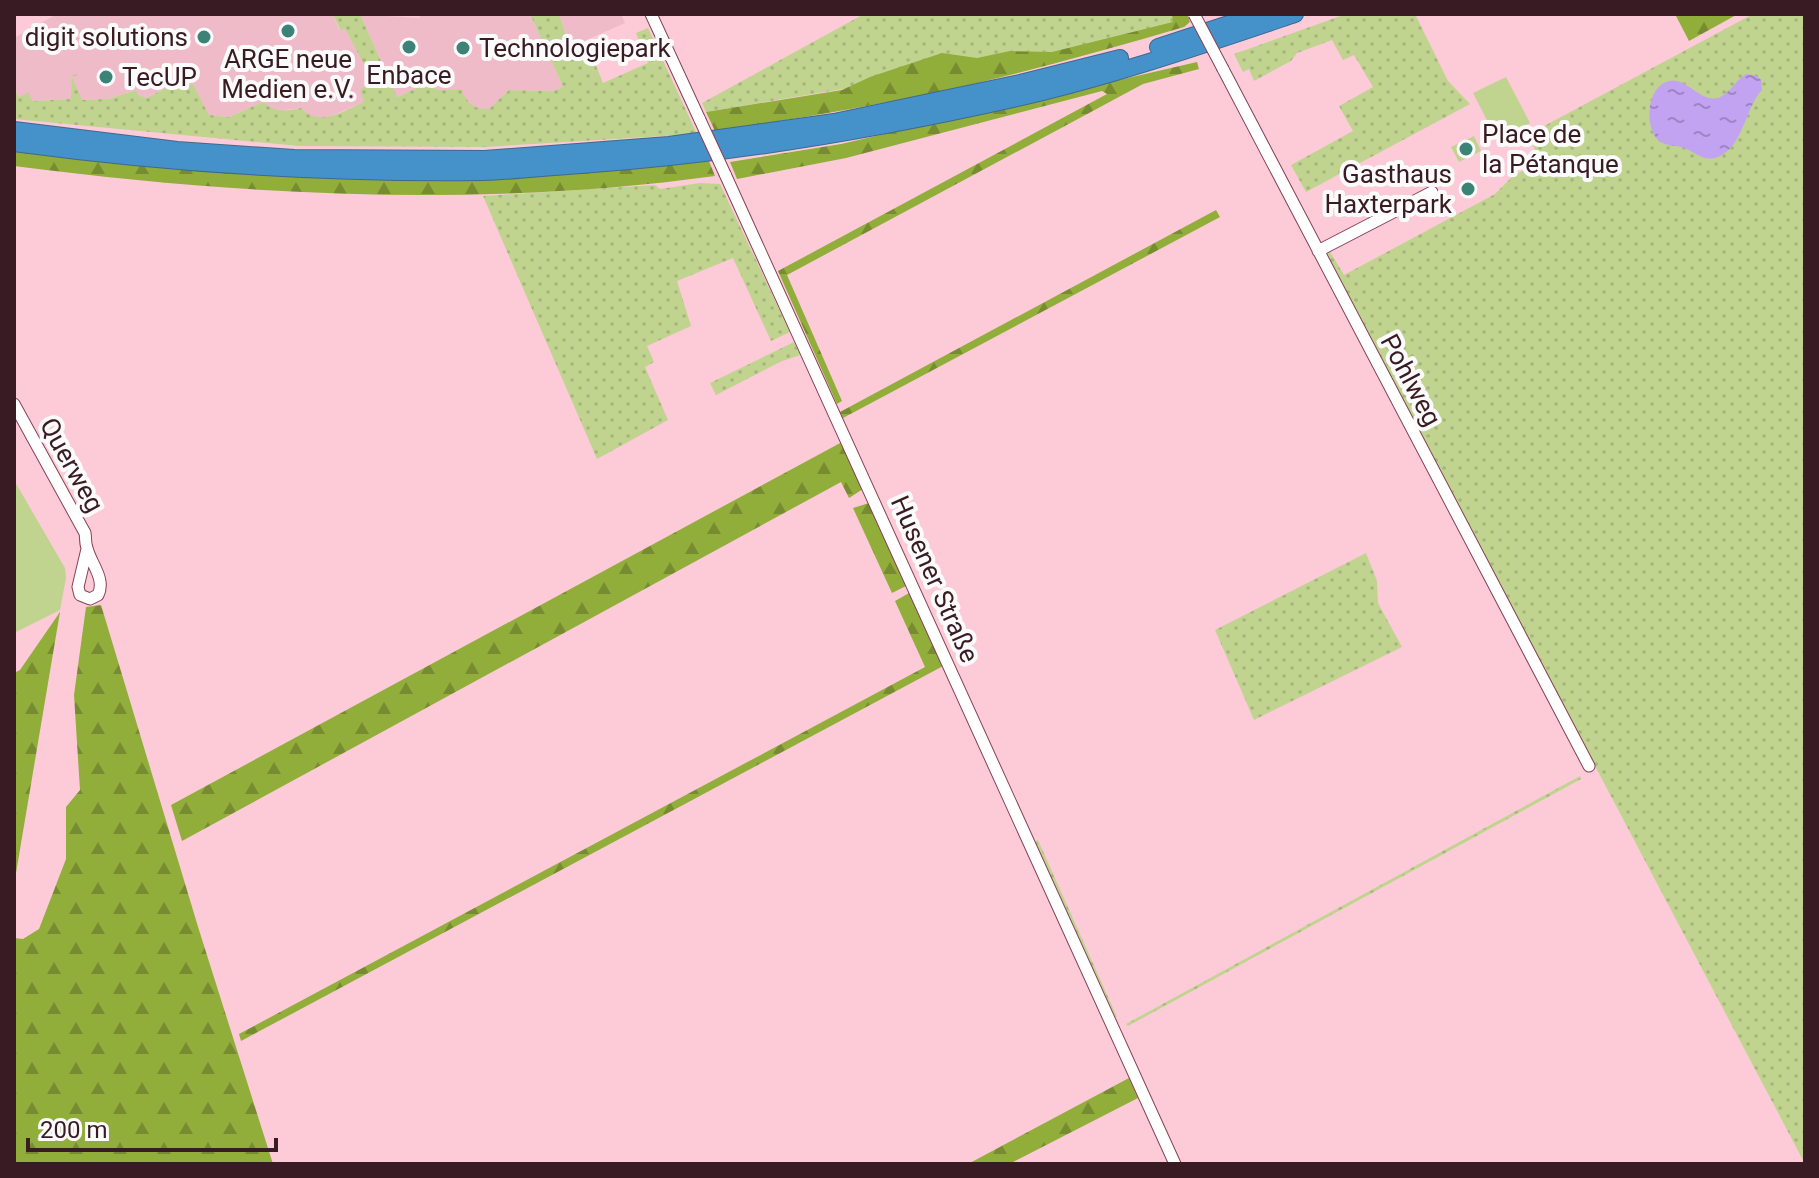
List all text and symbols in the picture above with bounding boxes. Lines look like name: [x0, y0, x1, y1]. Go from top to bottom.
place label: digit solutions: [25, 22, 188, 52]
marker: ARGE neue Medien e.V.: [279, 22, 297, 40]
marker: digit solutions: [195, 28, 213, 46]
place label: Technologiepark: [479, 33, 672, 63]
marker: Enbace: [400, 38, 418, 56]
marker: Technologiepark: [454, 39, 472, 57]
place label: ARGE neue Medien e.V.: [221, 44, 355, 104]
place label: Enbace: [366, 60, 452, 90]
place label: TecUP: [122, 62, 197, 92]
marker: TecUP: [97, 68, 115, 86]
place label: Place de la Pétanque: [1482, 119, 1619, 179]
marker: Place de la Pétanque: [1457, 140, 1475, 158]
place label: Gasthaus Haxterpark: [1325, 159, 1453, 219]
marker: Gasthaus Haxterpark: [1459, 180, 1477, 198]
street label: Pohlweg: [1374, 329, 1448, 431]
street label: Querweg: [34, 413, 110, 517]
street label: Husener Straße: [885, 491, 985, 667]
scale bar: [28, 1102, 276, 1152]
text: 200 m: [40, 1116, 107, 1144]

